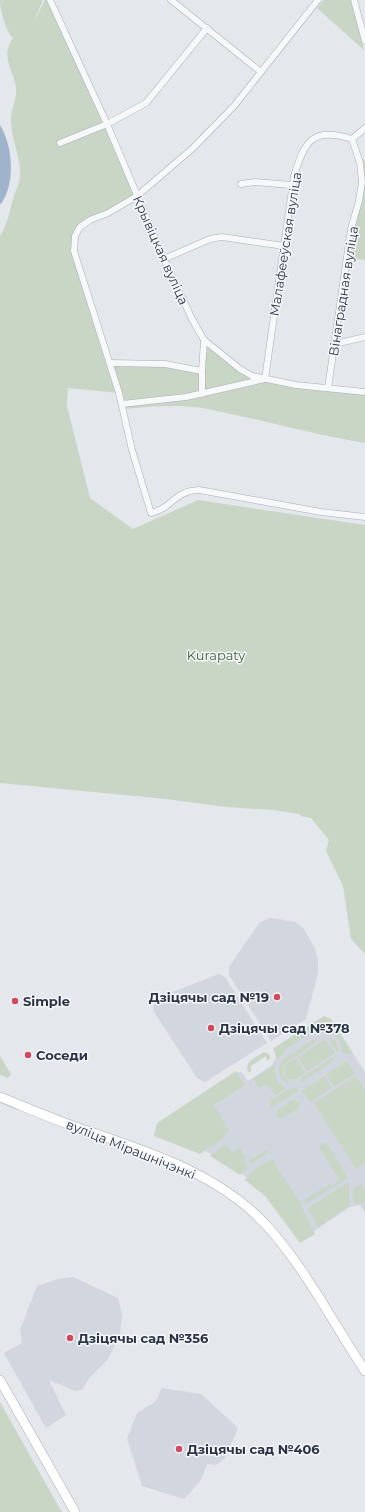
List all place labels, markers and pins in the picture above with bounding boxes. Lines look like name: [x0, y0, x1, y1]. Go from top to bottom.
place label: Дзіцячы сад №19: [149, 989, 269, 1005]
marker: Дзіцячы сад №19: [272, 992, 282, 1002]
place label: Simple: [23, 993, 70, 1009]
marker: Simple: [10, 996, 20, 1006]
place label: Дзіцячы сад №378: [219, 1020, 350, 1036]
marker: Дзіцячы сад №378: [206, 1023, 216, 1033]
place label: Соседи: [36, 1047, 88, 1063]
marker: Соседи: [23, 1050, 33, 1060]
place label: Дзіцячы сад №356: [78, 1330, 209, 1346]
marker: Дзіцячы сад №356: [65, 1333, 75, 1343]
place label: Дзіцячы сад №406: [187, 1441, 320, 1457]
marker: Дзіцячы сад №406: [174, 1444, 184, 1454]

